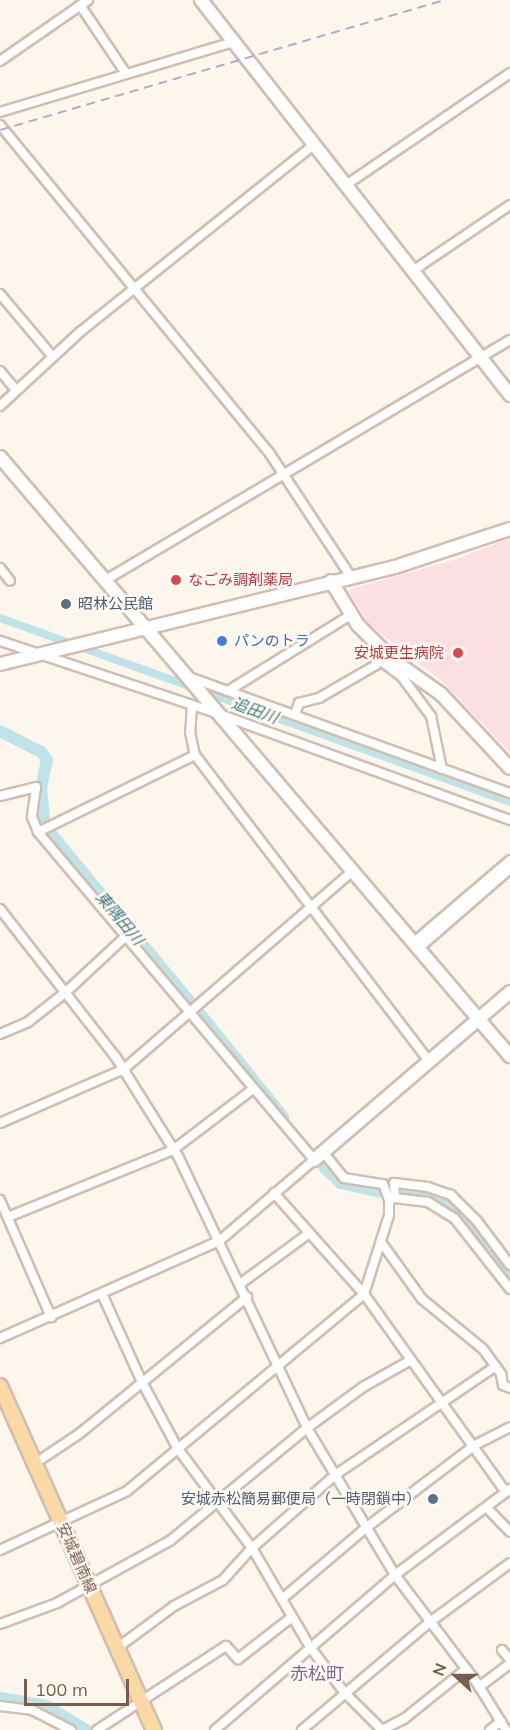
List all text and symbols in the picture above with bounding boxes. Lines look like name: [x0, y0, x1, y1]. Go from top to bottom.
place label: なごみ調剤薬局: [188, 571, 293, 589]
marker: なごみ調剤薬局: [169, 573, 183, 587]
place label: 昭林公民館: [78, 595, 153, 613]
marker: 昭林公民館: [59, 597, 73, 611]
place label: パンのトラ: [234, 632, 309, 650]
marker: パンのトラ: [215, 634, 229, 648]
place label: 安城更生病院: [354, 644, 444, 662]
marker: 安城更生病院: [449, 644, 467, 662]
water label: 追田川: [229, 693, 281, 727]
water label: 東隅田川: [92, 887, 148, 949]
place label: 安城赤松簡易郵便局（一時閉鎖中）: [181, 1490, 421, 1508]
marker: 安城赤松簡易郵便局（一時閉鎖中）: [426, 1492, 440, 1506]
street label: 安城碧南線: [54, 1520, 100, 1596]
north arrow: [426, 1646, 486, 1706]
text: N: [428, 1660, 451, 1679]
district label: 赤松町: [290, 1663, 344, 1685]
scale bar: [27, 1667, 132, 1705]
text: 100 m: [35, 1678, 88, 1701]

